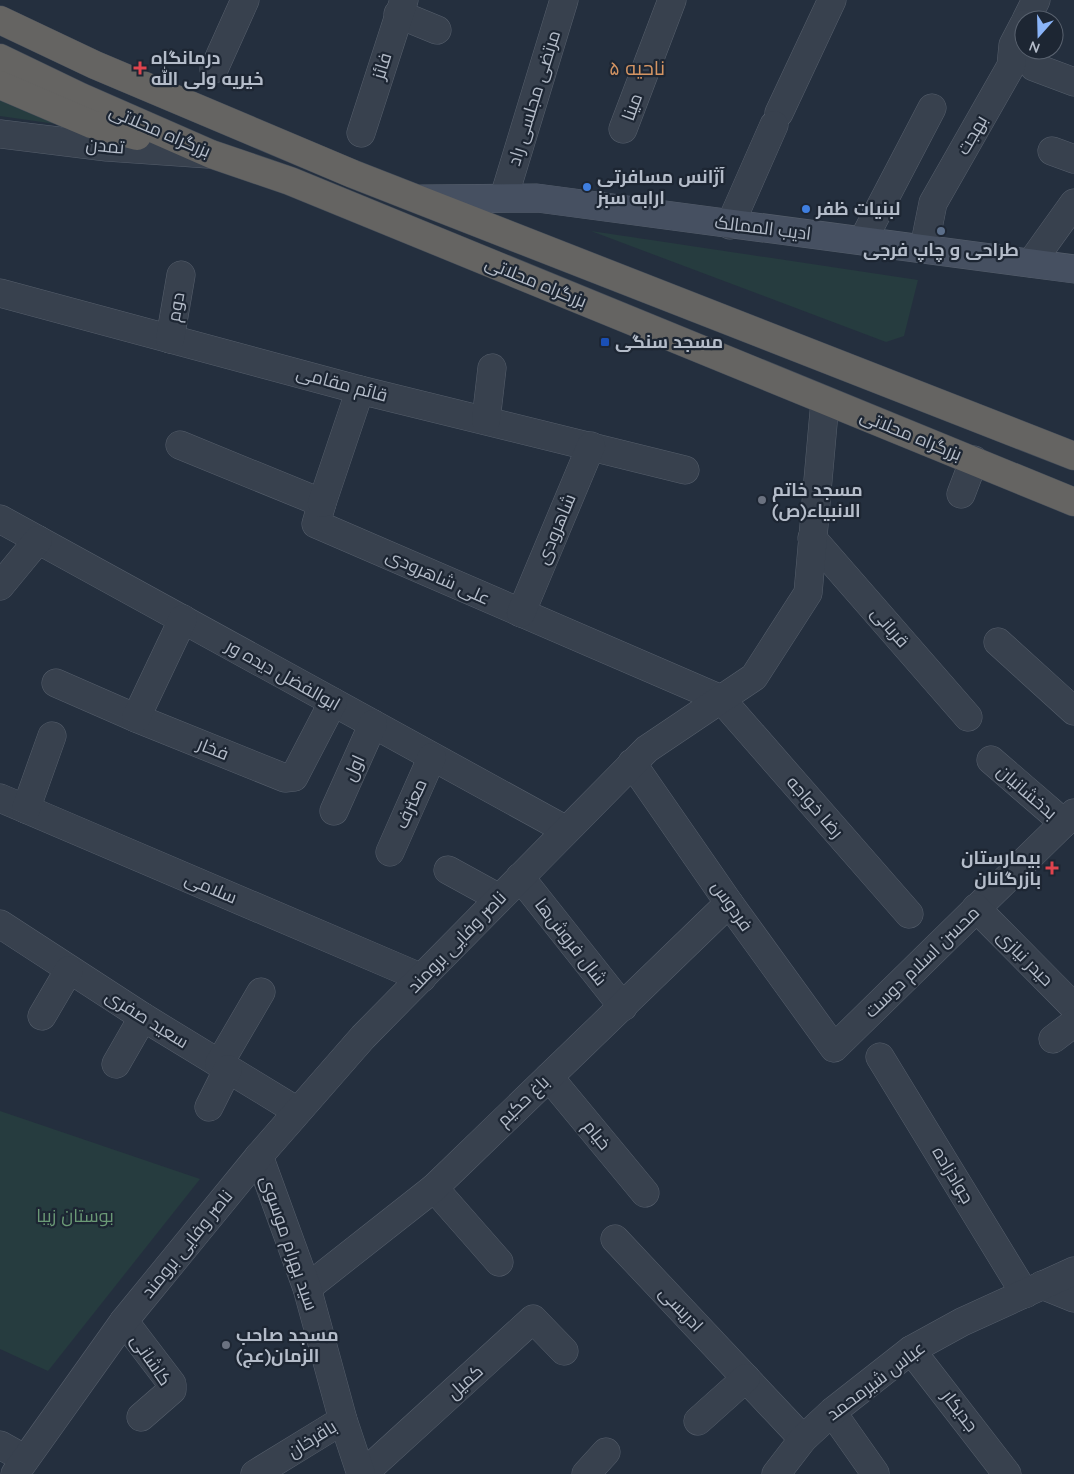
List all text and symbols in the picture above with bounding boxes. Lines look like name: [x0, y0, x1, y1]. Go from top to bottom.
north arrow: [1014, 10, 1064, 60]
street label: مرتضی مجلسی راد: [502, 27, 565, 168]
text: N: [1027, 37, 1042, 57]
place label: درمانگاه خیریه ولی الله: [151, 46, 264, 90]
street label: فائز: [366, 50, 396, 83]
district label: ناحیه ۵: [609, 55, 665, 80]
marker: درمانگاه خیریه ولی الله: [133, 61, 147, 75]
street label: مینا: [616, 90, 647, 124]
street label: بزرگراه محلاتی: [106, 99, 214, 162]
street label: بهجت: [951, 111, 992, 159]
street label: تمدن: [85, 132, 125, 159]
place label: آژانس مسافرتی ارابه سبز: [596, 165, 725, 209]
marker: آژانس مسافرتی ارابه سبز: [581, 181, 593, 193]
place label: لبنیات ظفر: [815, 197, 900, 220]
marker: لبنیات ظفر: [800, 203, 812, 215]
street label: ادیب الممالک: [714, 210, 813, 245]
marker: طراحی و چاپ فرجی: [935, 225, 947, 237]
place label: طراحی و چاپ فرجی: [863, 238, 1019, 262]
street label: بزرگراه محلاتی: [482, 251, 591, 312]
street label: دوم: [162, 290, 190, 324]
place label: مسجد سنگی: [615, 330, 723, 353]
marker: مسجد سنگی: [599, 336, 611, 348]
street label: قائم مقامی: [294, 360, 390, 408]
street label: بزرگراه محلاتی: [857, 404, 966, 465]
place label: مسجد خاتم الانبیاء(ص): [772, 478, 863, 522]
street label: شاهرودی: [530, 490, 581, 568]
marker: مسجد خاتم الانبیاء(ص): [756, 494, 768, 506]
street label: علی شاهرودی: [383, 543, 494, 610]
street label: قربانی: [866, 601, 915, 652]
street label: ابوالفضل دیده ور: [221, 633, 344, 715]
street label: فخار: [193, 732, 232, 765]
street label: اول: [338, 751, 369, 785]
street label: بدخشانیان: [992, 759, 1062, 824]
street label: رضا خواجه: [782, 771, 849, 843]
street label: معترف: [389, 775, 432, 832]
place label: بیمارستان بازرگانان: [961, 846, 1041, 890]
marker: بیمارستان بازرگانان: [1045, 861, 1059, 875]
street label: سلامی: [182, 866, 241, 909]
street label: فردوس: [707, 876, 758, 936]
street label: ناصر وفایی برومند: [402, 886, 511, 997]
street label: شال فروش‌ها: [530, 893, 613, 990]
street label: محسن اسلام دوست: [859, 901, 985, 1023]
street label: حیدر نیازی: [992, 924, 1059, 991]
street label: سعید صفری: [101, 984, 193, 1053]
street label: باغ حکیم: [492, 1070, 554, 1132]
street label: خیام: [578, 1115, 616, 1155]
street label: جوادزاده: [927, 1142, 979, 1208]
street label: سید بهرام موسوی: [255, 1172, 323, 1314]
street label: ناصر وفایی برومند: [136, 1185, 237, 1303]
park label: بوستان زیبا: [36, 1204, 114, 1227]
street label: ادریسی: [654, 1281, 708, 1336]
place label: مسجد صاحب الزمان(عج): [236, 1323, 339, 1368]
street label: کاشانی: [126, 1329, 177, 1390]
street label: عباس شیرمحمد: [822, 1336, 930, 1425]
marker: مسجد صاحب الزمان(عج): [220, 1339, 232, 1351]
street label: کمیل: [442, 1359, 488, 1404]
street label: جدیکار: [937, 1384, 984, 1436]
street label: باقرخان: [283, 1415, 341, 1463]

